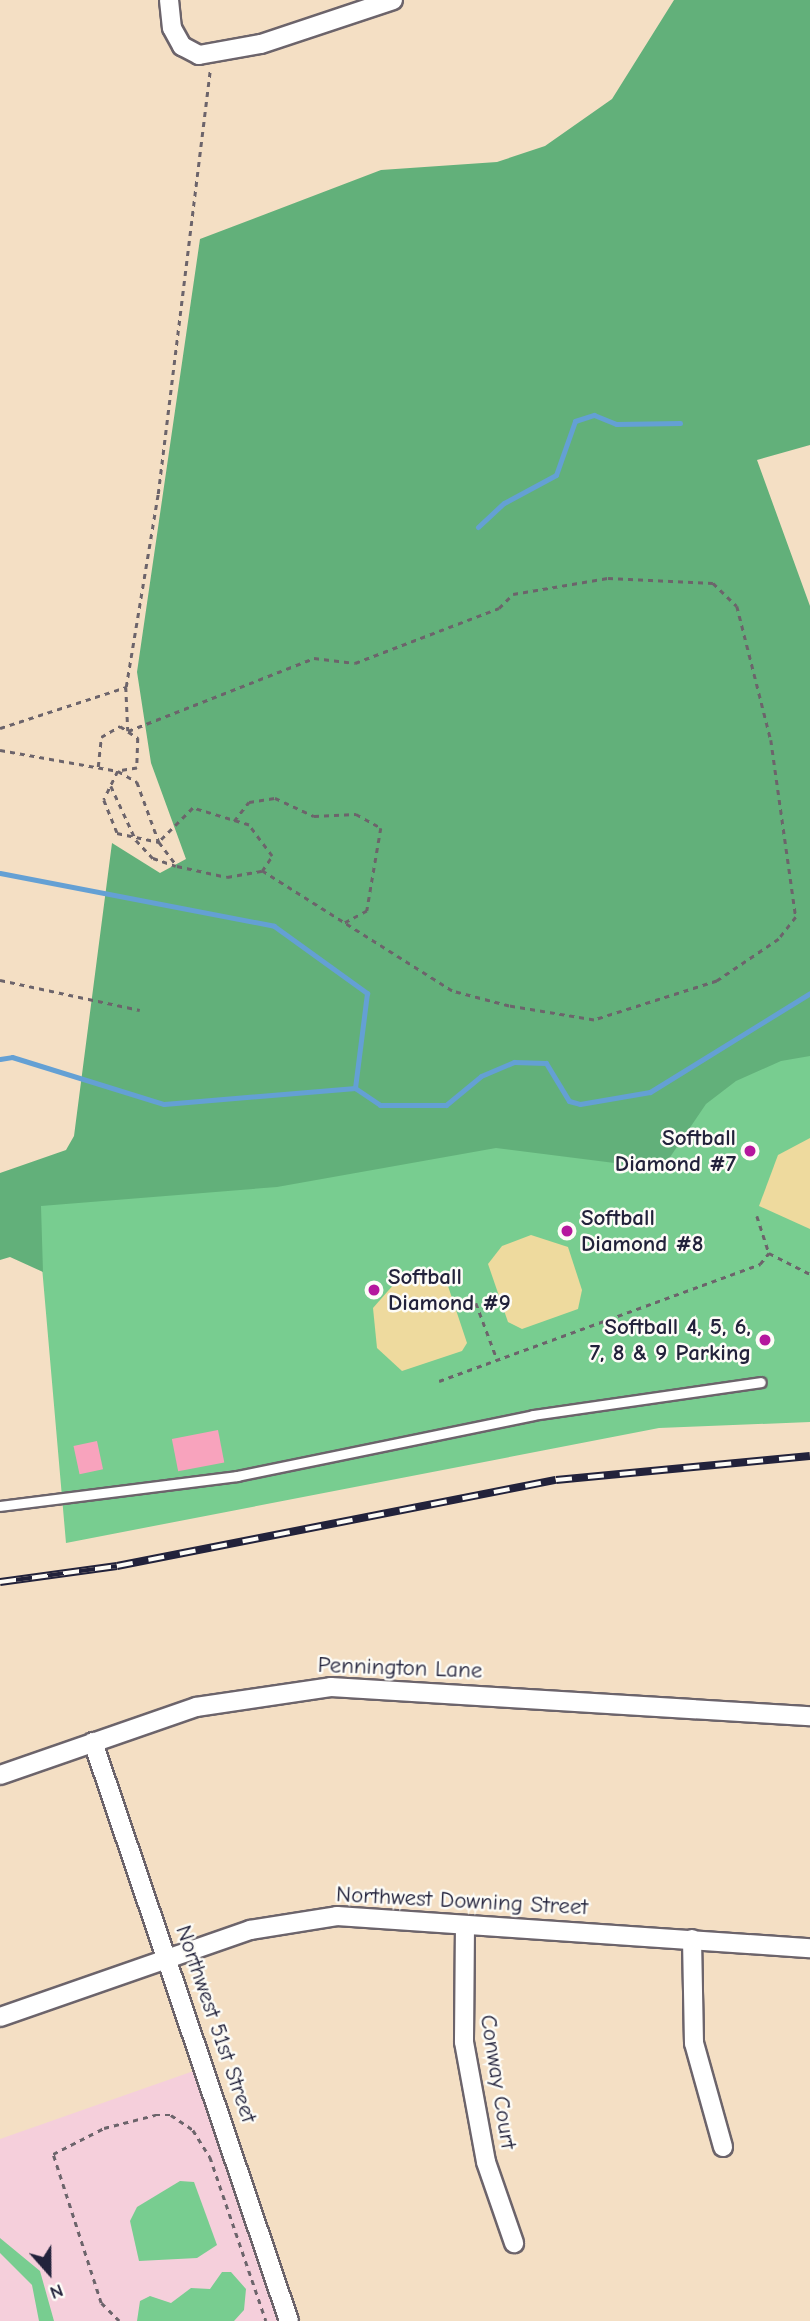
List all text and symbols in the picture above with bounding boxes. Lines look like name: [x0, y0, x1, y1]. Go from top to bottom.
place label: Softball Diamond #7: [615, 1124, 736, 1178]
marker: Softball Diamond #7: [742, 1143, 758, 1159]
place label: Softball Diamond #8: [581, 1204, 704, 1258]
marker: Softball Diamond #8: [559, 1223, 575, 1239]
place label: Softball Diamond #9: [388, 1263, 511, 1317]
marker: Softball Diamond #9: [366, 1282, 382, 1298]
place label: Softball 4, 5, 6, 7, 8 & 9 Parking: [590, 1313, 751, 1367]
marker: Softball 4, 5, 6, 7, 8 & 9 Parking: [757, 1332, 773, 1348]
street label: Pennington Lane: [317, 1651, 483, 1685]
street label: Northwest Downing Street: [335, 1881, 589, 1921]
street label: Northwest 51st Street: [169, 1922, 263, 2126]
street label: Conway Court: [474, 2013, 522, 2151]
north arrow: [14, 2237, 84, 2307]
text: N: [47, 2279, 66, 2304]

